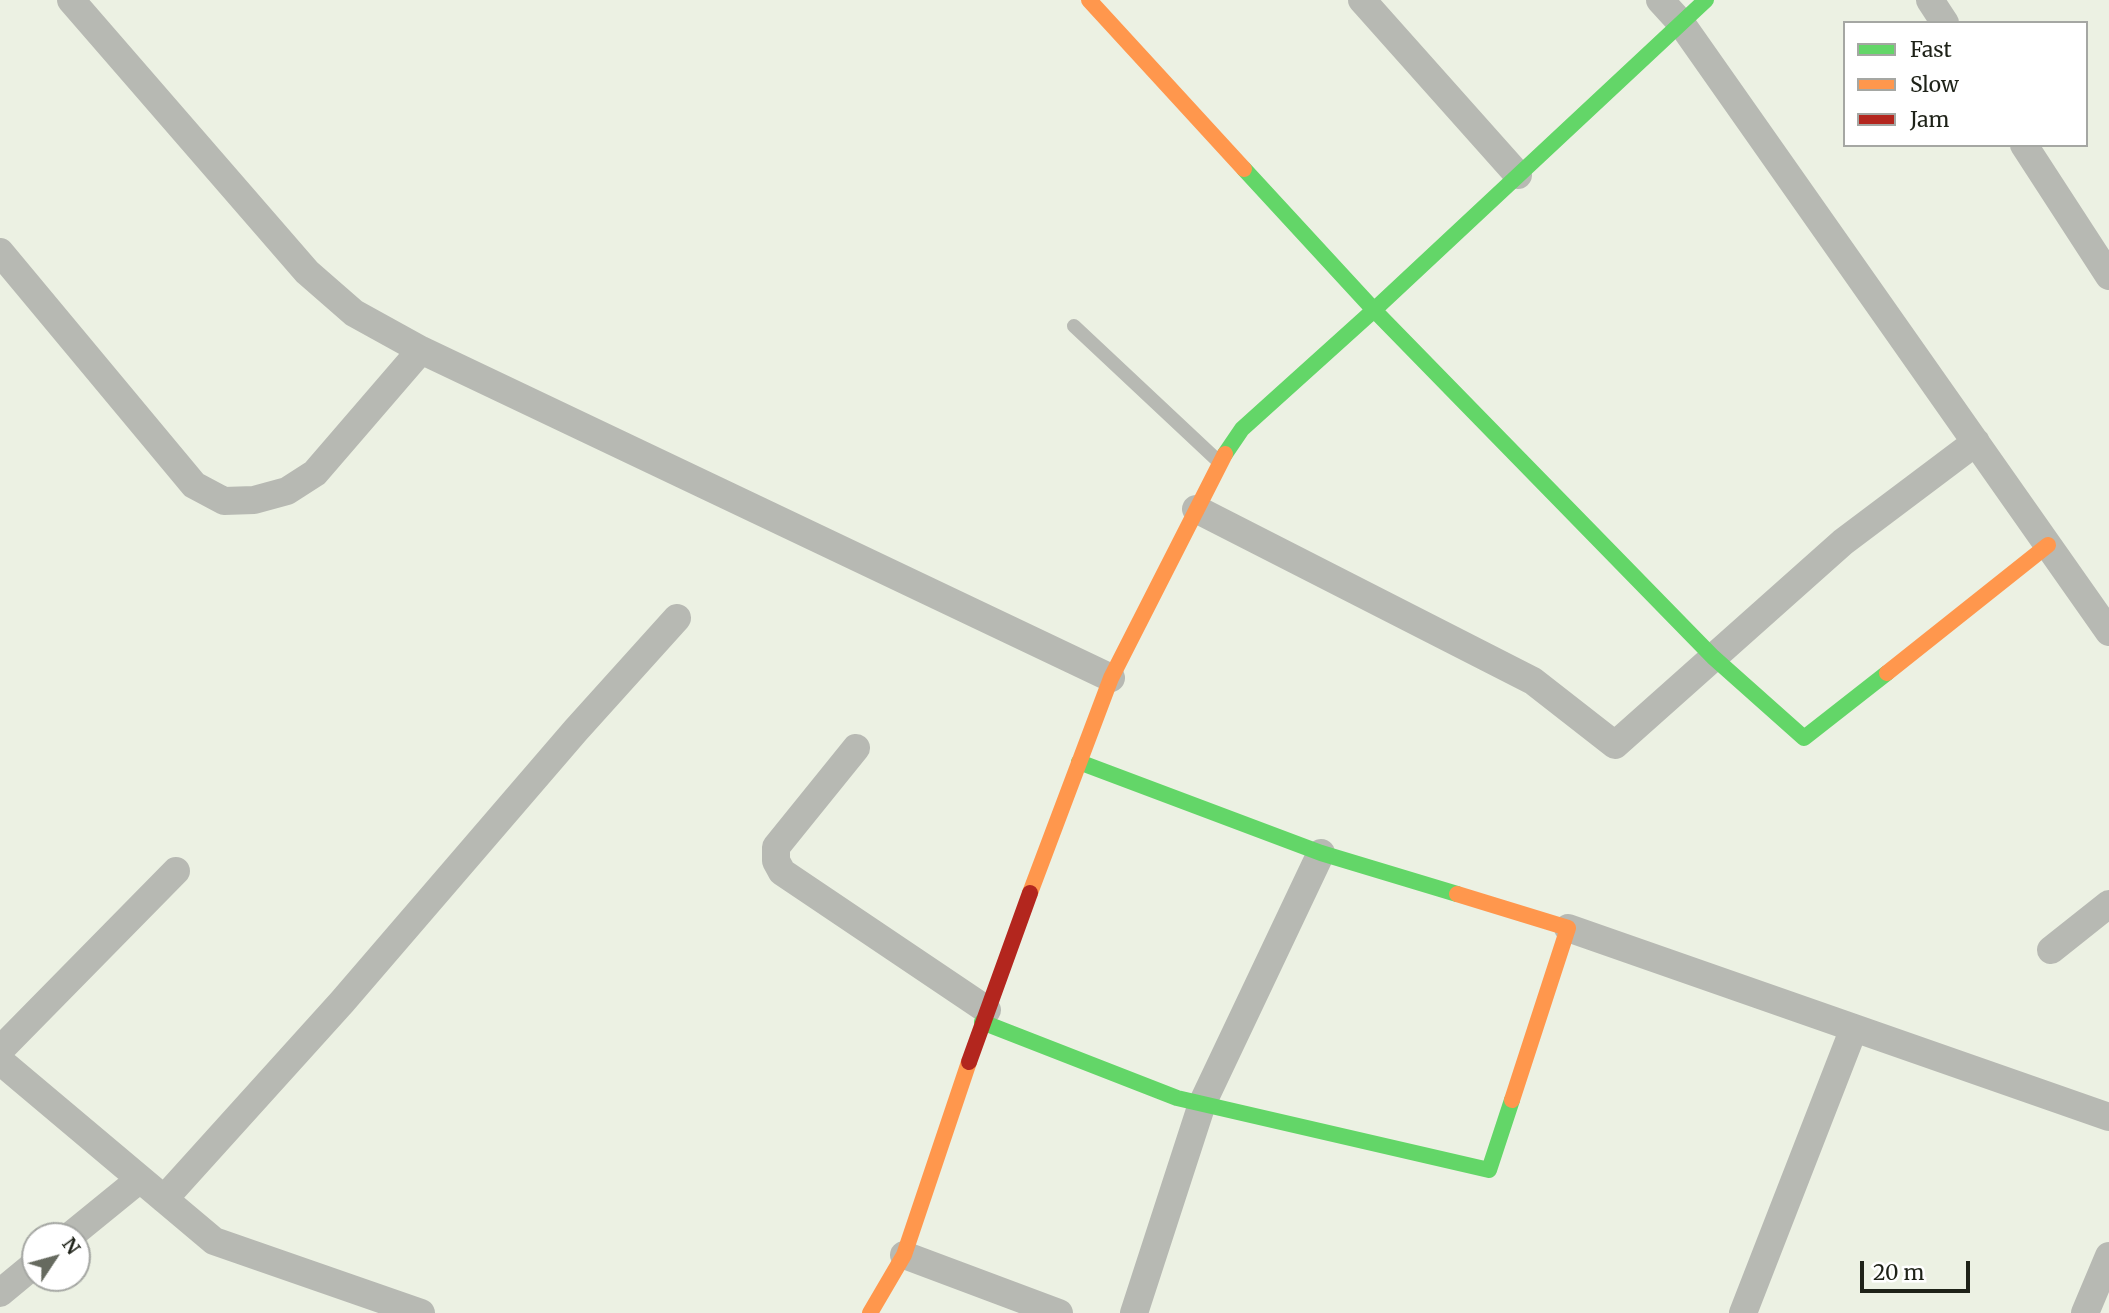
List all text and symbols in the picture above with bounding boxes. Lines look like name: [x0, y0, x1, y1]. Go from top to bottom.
legend: [1843, 21, 2088, 147]
text: Fast: [1910, 36, 1952, 63]
text: Slow: [1910, 71, 1959, 98]
text: Jam: [1910, 106, 1949, 133]
north arrow: [21, 1222, 91, 1292]
text: N: [57, 1233, 85, 1259]
scale bar: [1864, 1246, 1974, 1290]
text: 20 m: [1873, 1259, 1924, 1286]

